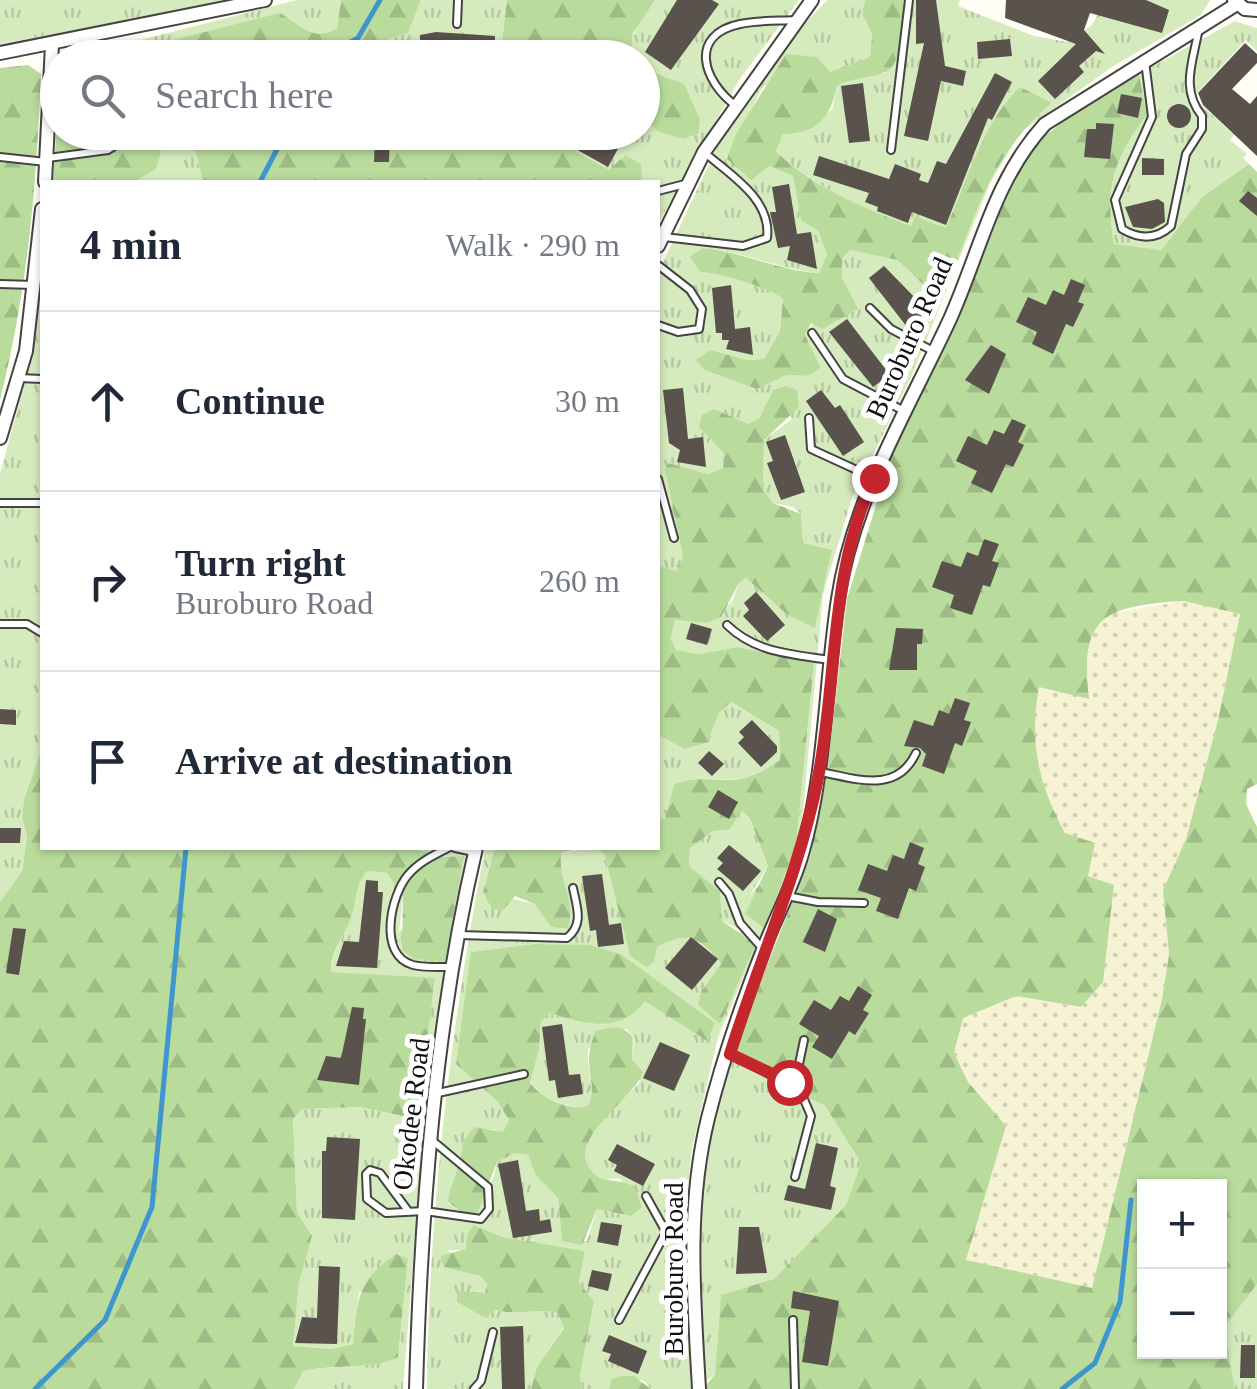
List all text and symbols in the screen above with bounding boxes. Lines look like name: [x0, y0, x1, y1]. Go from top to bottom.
search box: [40, 40, 660, 150]
icon: search: [75, 68, 130, 123]
text: Search here: [155, 74, 333, 116]
text: 4 min: [80, 222, 182, 268]
text: Walk · 290 m: [446, 227, 620, 263]
street label: Buroburo Road: [860, 252, 958, 424]
icon: ahead: [80, 374, 135, 429]
text: Continue: [175, 380, 325, 422]
text: 30 m: [555, 383, 620, 419]
route end: [852, 456, 898, 502]
text: Turn right: [175, 542, 346, 584]
icon: right: [80, 554, 135, 609]
text: 260 m: [539, 563, 620, 599]
text: Buroburo Road: [175, 585, 373, 621]
icon: arrive: [80, 734, 135, 789]
text: Arrive at destination: [175, 740, 513, 782]
street label: Okodee Road: [386, 1036, 436, 1192]
route start: [767, 1060, 813, 1106]
map controls: [1137, 1179, 1227, 1359]
button: +: [1137, 1179, 1227, 1269]
street label: Buroburo Road: [658, 1182, 689, 1356]
button: −: [1137, 1269, 1227, 1359]

